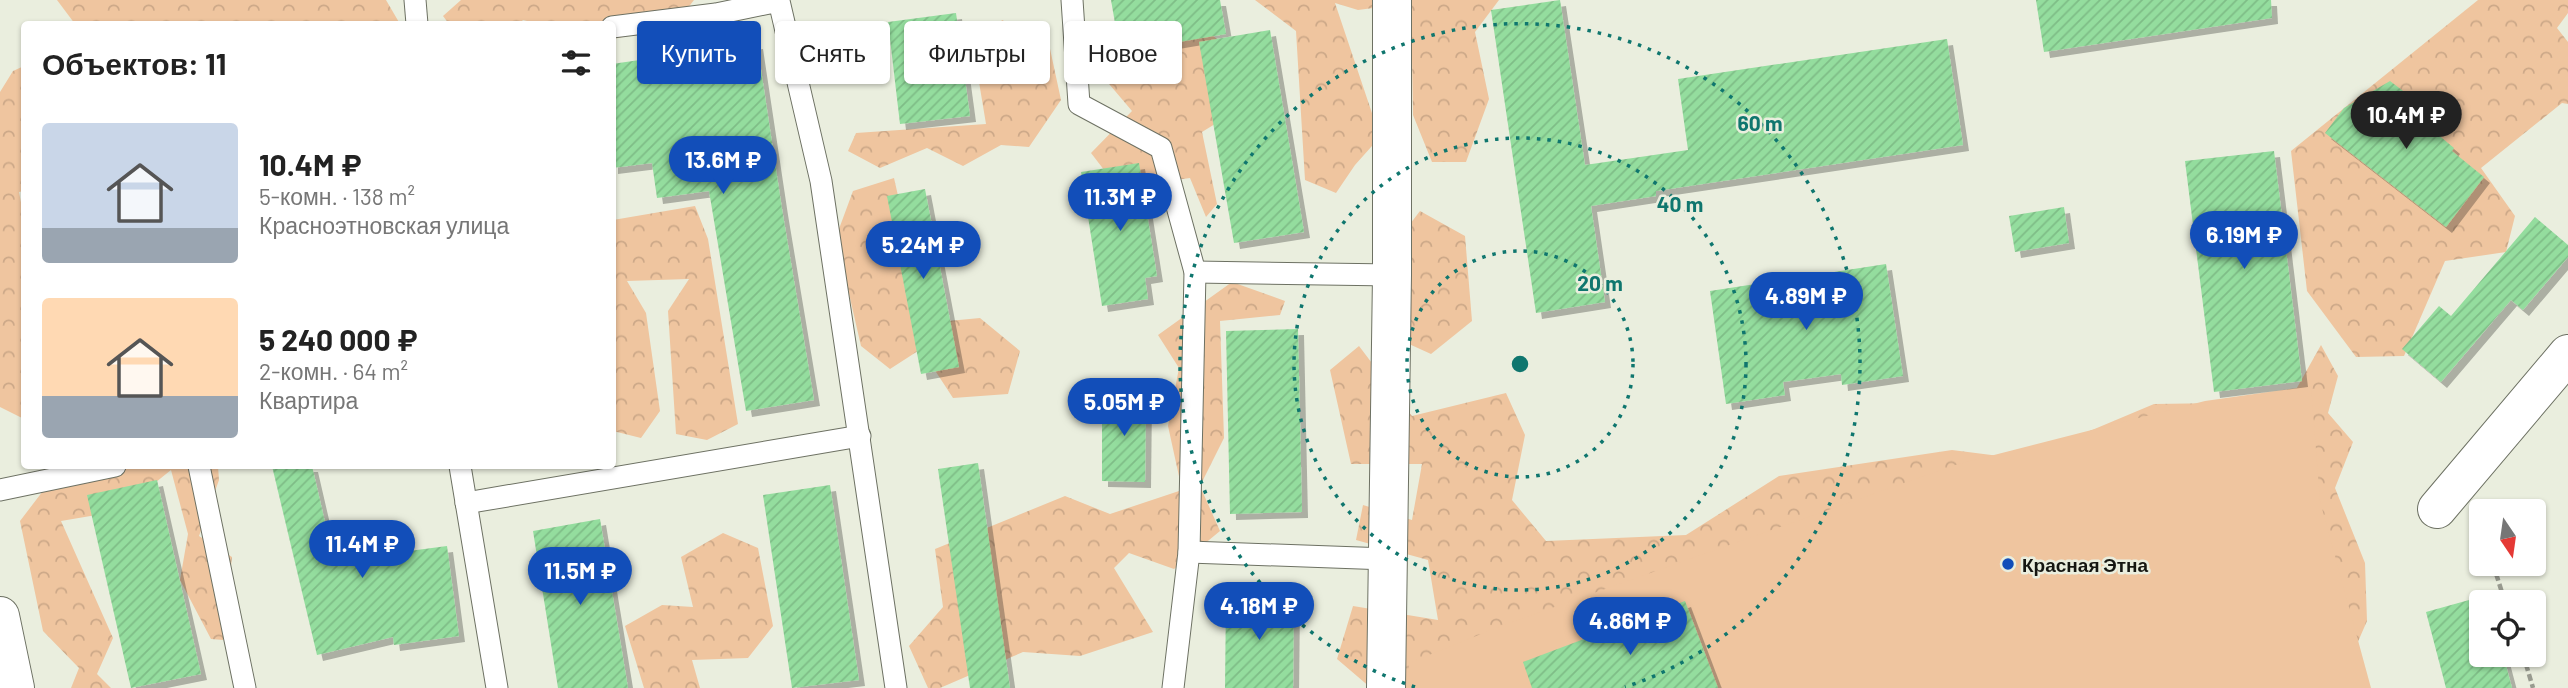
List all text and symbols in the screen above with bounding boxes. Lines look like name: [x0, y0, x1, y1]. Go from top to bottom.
chip: Купить: [637, 21, 761, 84]
chip: Снять: [775, 21, 890, 84]
chip: Фильтры: [904, 21, 1050, 84]
chip: Новое: [1064, 21, 1182, 84]
icon: filters: [557, 44, 595, 82]
text: Объектов: 11: [42, 45, 226, 81]
pin: 10.4M ₽: [2341, 92, 2471, 151]
text: 10.4M ₽: [2367, 100, 2445, 128]
text: 60 m: [1738, 110, 1782, 135]
pin: 13.6M ₽: [658, 136, 788, 196]
text: 13.6M ₽: [685, 145, 761, 173]
text: 10.4M ₽: [259, 146, 361, 182]
icon: home: [98, 151, 182, 235]
pin: 11.3M ₽: [1055, 174, 1185, 233]
text: 5-комн. · 138 m²: [259, 182, 415, 210]
text: 11.3M ₽: [1084, 182, 1156, 210]
text: 40 m: [1657, 191, 1703, 216]
text: Красноэтновская улица: [259, 211, 509, 239]
pin: 6.19M ₽: [2179, 212, 2309, 271]
text: 6.19M ₽: [2206, 220, 2282, 248]
pin: 5.24M ₽: [858, 222, 988, 281]
text: 5.24M ₽: [882, 230, 964, 258]
text: 20 m: [1577, 270, 1623, 295]
pin: 4.89M ₽: [1741, 272, 1871, 332]
text: 4.89M ₽: [1765, 281, 1847, 309]
text: 5 240 000 ₽: [259, 321, 418, 357]
icon: home: [98, 326, 182, 410]
centre of rings: [1508, 352, 1532, 376]
text: 2-комн. · 64 m²: [259, 357, 408, 385]
pin: 5.05M ₽: [1059, 378, 1189, 438]
text: Квартира: [259, 386, 358, 414]
text: 5.05M ₽: [1084, 387, 1164, 415]
north arrow: [2469, 499, 2546, 576]
map controls: [2469, 499, 2546, 667]
pin: 11.4M ₽: [297, 520, 427, 580]
text: 11.4M ₽: [325, 529, 399, 557]
pin: 11.5M ₽: [515, 548, 645, 607]
place label: Красная Этна: [2022, 553, 2149, 576]
text: 11.5M ₽: [544, 556, 616, 584]
marker: Красная Этна: [2000, 556, 2016, 572]
pin: 4.18M ₽: [1194, 582, 1324, 642]
button: locate: [2469, 590, 2546, 667]
text: 4.18M ₽: [1220, 591, 1298, 619]
pin: 4.86M ₽: [1565, 598, 1695, 657]
text: 4.86M ₽: [1589, 606, 1671, 634]

